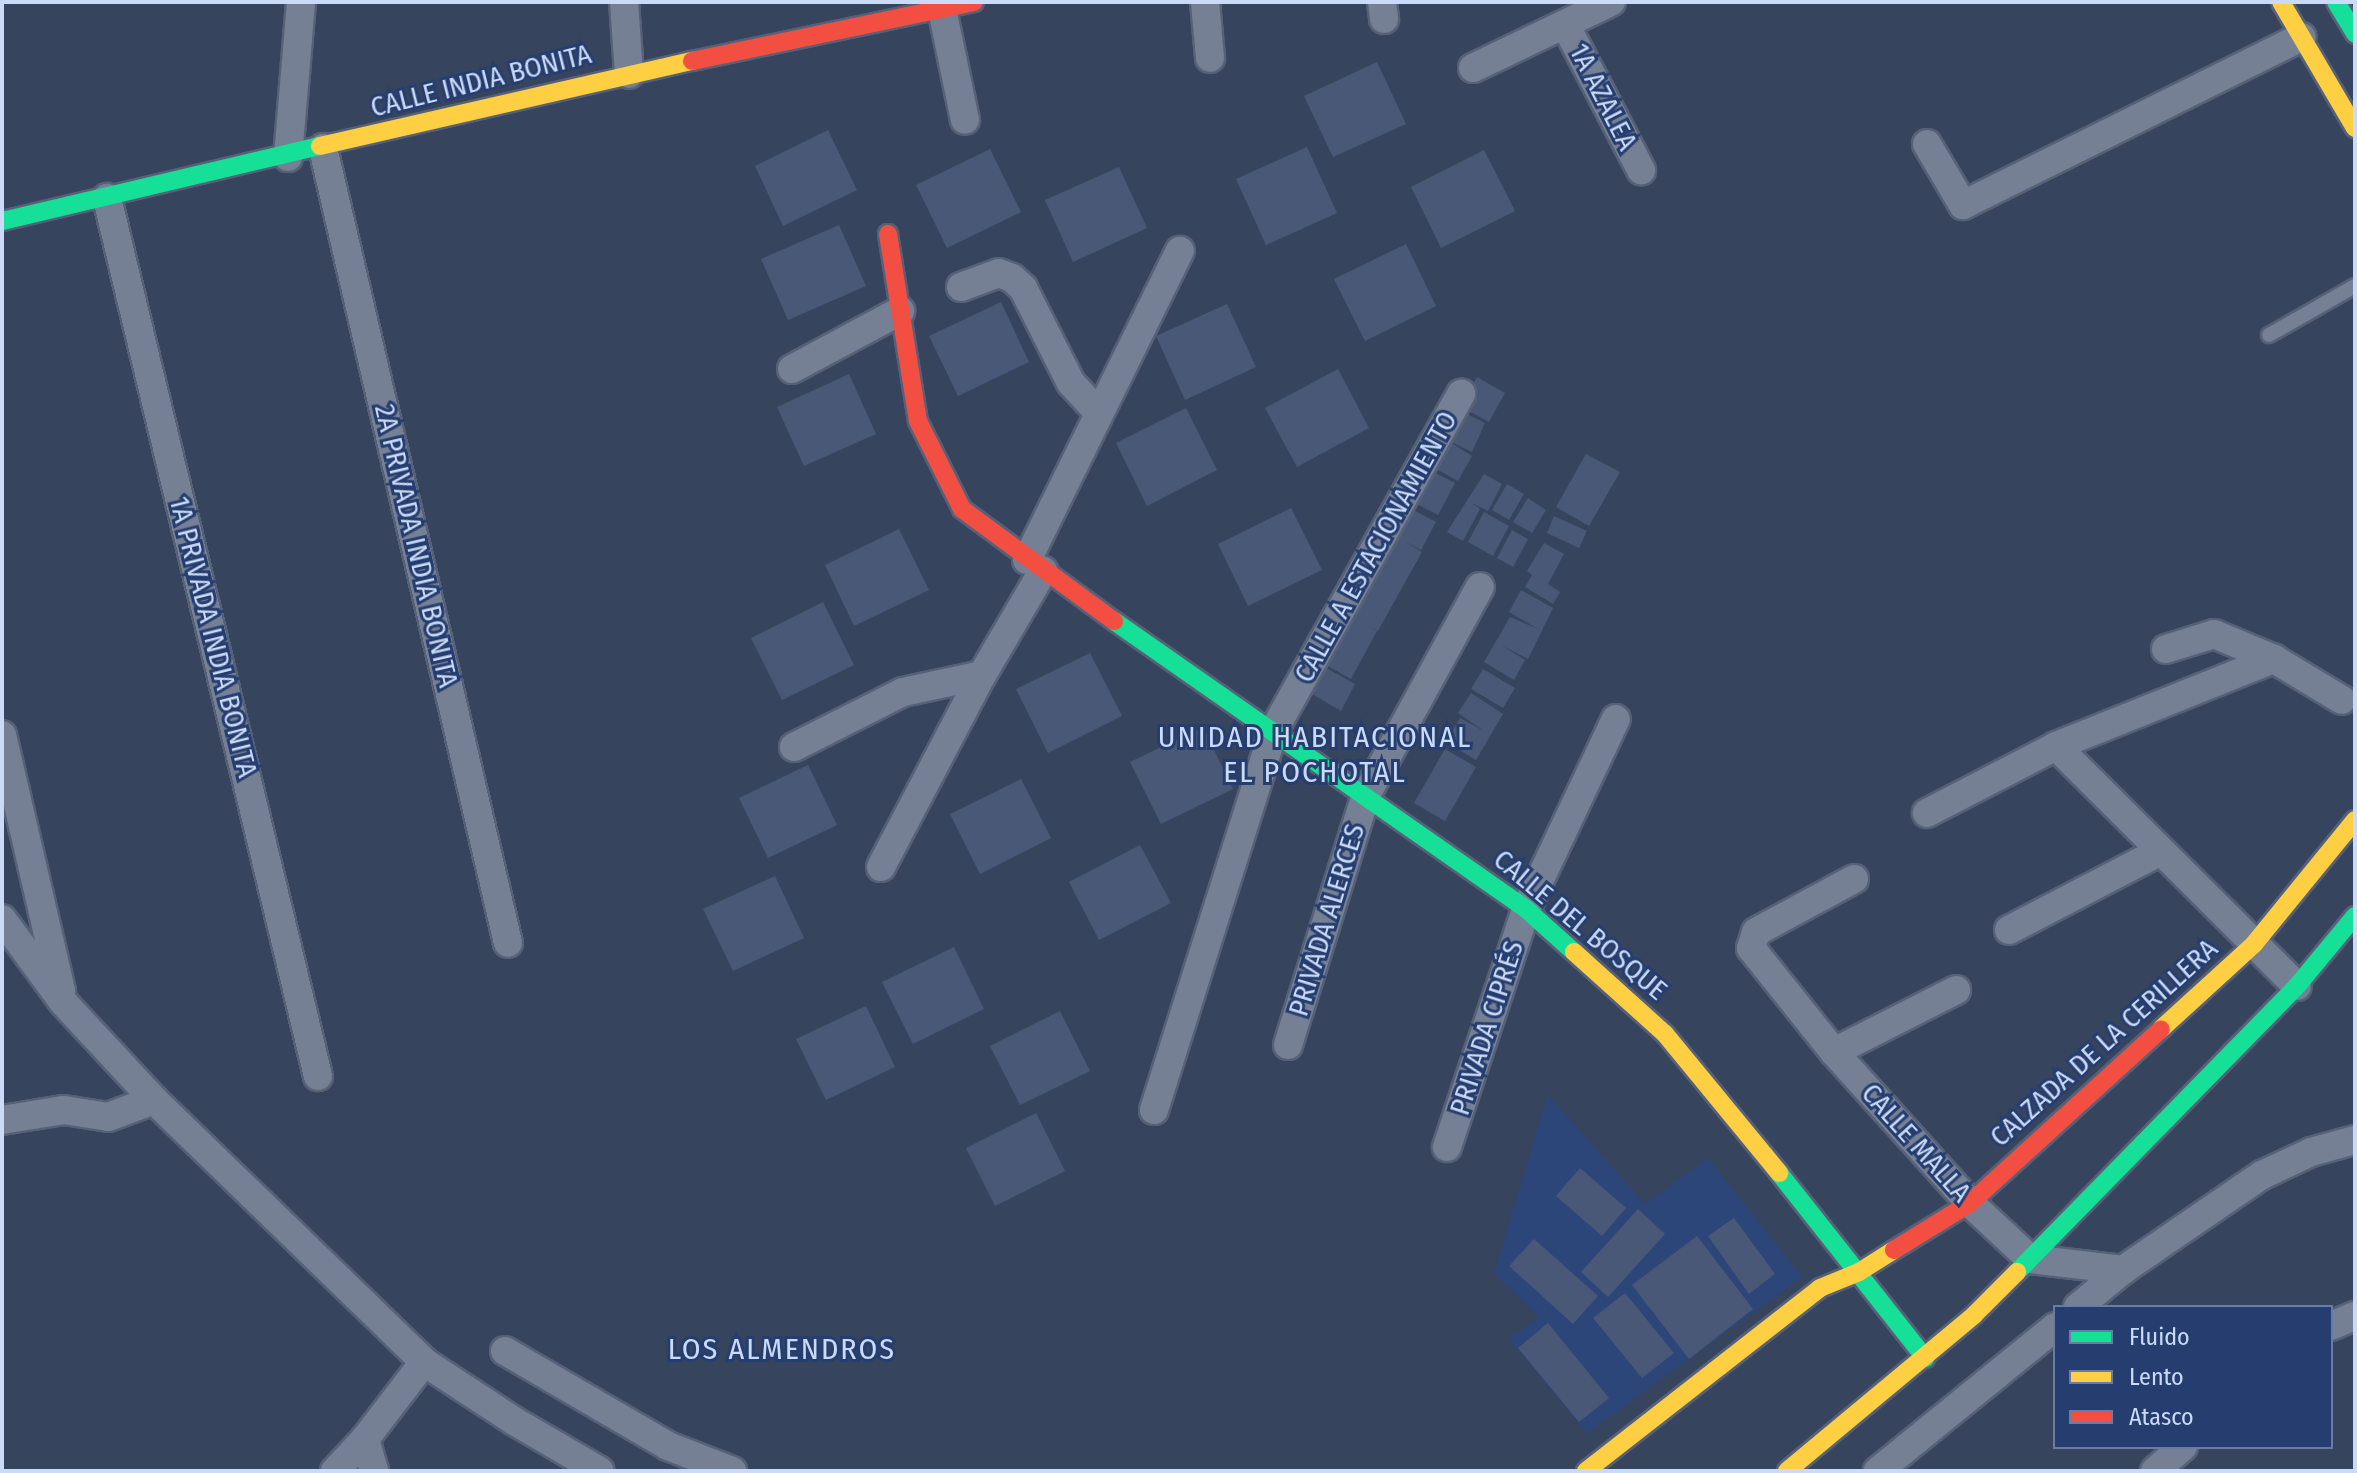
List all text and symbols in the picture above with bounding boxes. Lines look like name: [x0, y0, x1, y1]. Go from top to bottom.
street label: CALLE INDIA BONITA: [367, 37, 595, 125]
street label: 1A AZALEA: [1562, 38, 1644, 156]
street label: 2A PRIVADA INDIA BONITA: [367, 401, 465, 691]
street label: CALLE A ESTACIONAMIENTO: [1287, 406, 1465, 688]
street label: 1A PRIVADA INDIA BONITA: [162, 493, 264, 781]
district label: UNIDAD HABITACIONAL EL POCHOTAL: [1158, 719, 1472, 790]
street label: PRIVADA ALERCES: [1282, 820, 1372, 1020]
street label: CALLE DEL BOSQUE: [1487, 843, 1673, 1007]
street label: CALZADA DE LA CERILLERA: [1983, 932, 2225, 1154]
street label: PRIVADA CIPRÉS: [1443, 937, 1531, 1119]
street label: CALLE MALLA: [1854, 1077, 1978, 1209]
legend: [2053, 1305, 2333, 1449]
text: Fluido: [2129, 1323, 2190, 1351]
district label: LOS ALMENDROS: [668, 1331, 896, 1367]
text: Lento: [2129, 1363, 2184, 1391]
text: Atasco: [2129, 1403, 2194, 1431]

